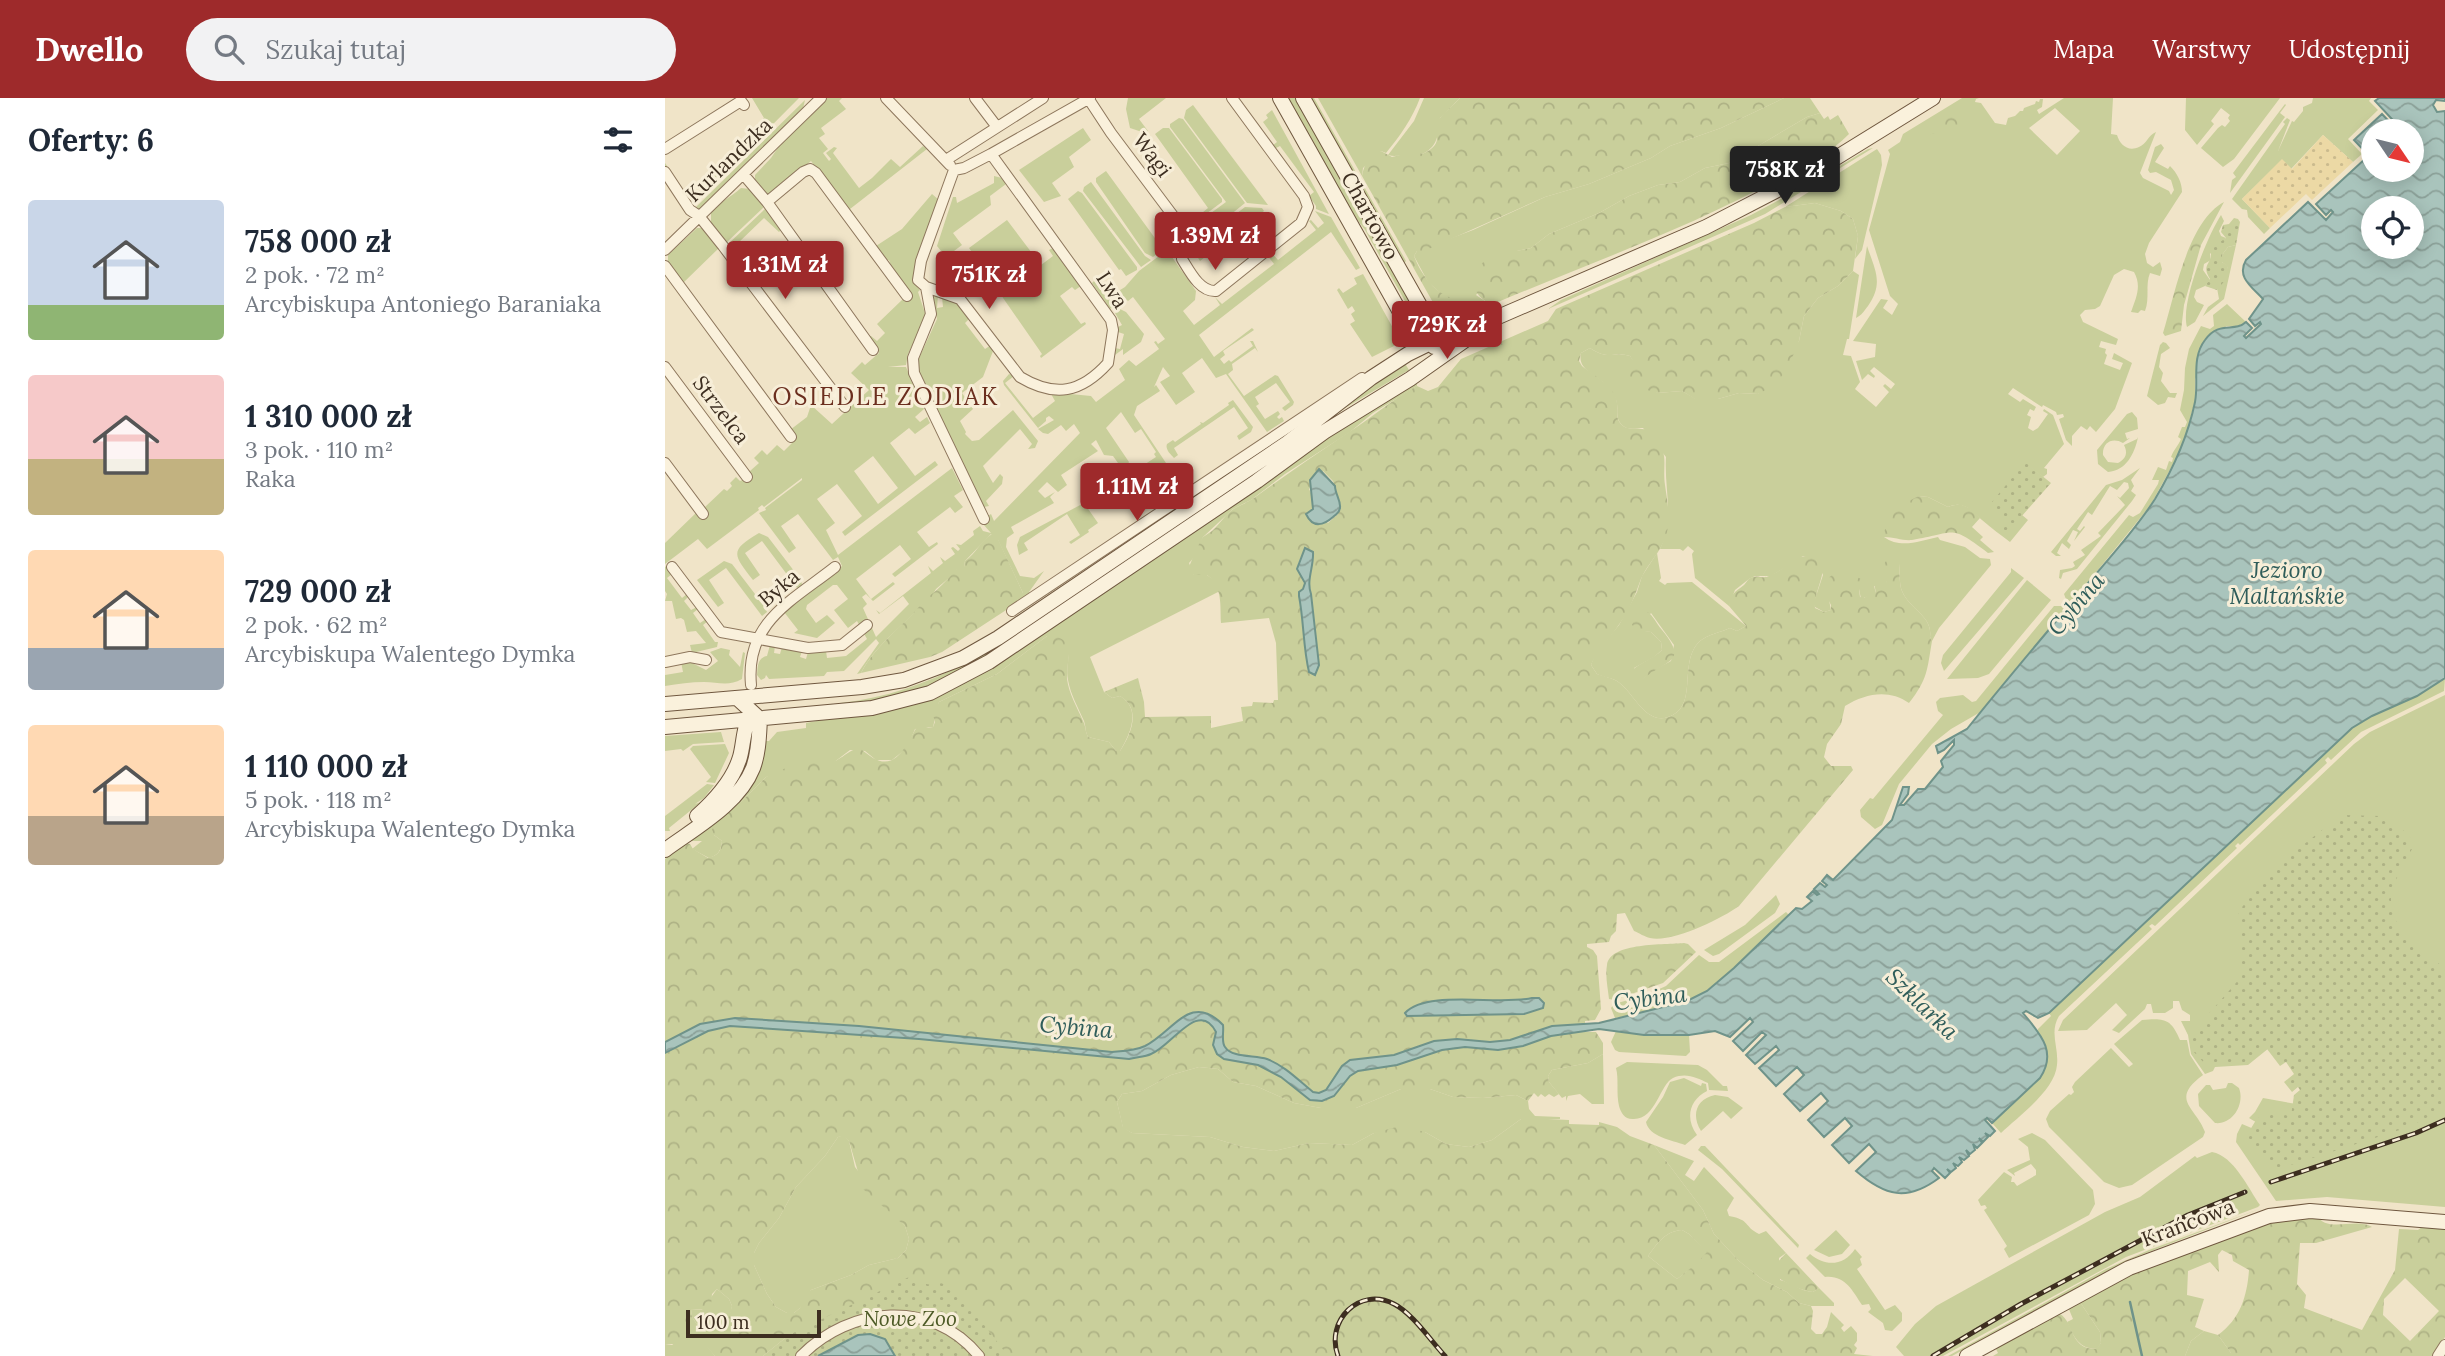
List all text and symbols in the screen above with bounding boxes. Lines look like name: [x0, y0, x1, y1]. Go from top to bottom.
search box: [186, 18, 676, 81]
text: Dwello: [35, 28, 144, 70]
icon: search: [210, 30, 248, 68]
text: Szukaj tutaj: [266, 33, 406, 66]
text: Mapa: [2053, 34, 2114, 65]
text: Warstwy: [2152, 34, 2251, 65]
text: Udostępnij: [2289, 34, 2410, 65]
street label: Kurlandzka: [680, 111, 778, 208]
north arrow: [2361, 119, 2424, 182]
map controls: [2361, 119, 2424, 259]
text: Oferty: 6: [28, 121, 154, 159]
icon: filters: [599, 121, 637, 159]
street label: Wagi: [1127, 127, 1178, 182]
pin: 758K zł: [1720, 146, 1850, 206]
text: 758K zł: [1746, 154, 1824, 183]
street label: Chartowo: [1335, 167, 1406, 264]
button: locate: [2361, 196, 2424, 259]
pin: 1.39M zł: [1143, 212, 1287, 272]
text: 1.39M zł: [1171, 220, 1259, 249]
text: 758 000 zł: [245, 222, 391, 260]
icon: home: [84, 228, 168, 312]
pin: 1.31M zł: [713, 242, 857, 301]
text: 1.31M zł: [743, 249, 827, 278]
pin: 751K zł: [924, 252, 1054, 311]
text: 751K zł: [952, 259, 1026, 288]
text: 2 pok. · 72 m²: [245, 260, 385, 289]
street label: Lwa: [1091, 266, 1134, 313]
text: Arcybiskupa Antoniego Baraniaka: [245, 289, 601, 318]
pin: 729K zł: [1382, 302, 1512, 361]
text: 729K zł: [1408, 309, 1486, 338]
street label: Strzelca: [687, 370, 756, 449]
district label: OSIEDLE ZODIAK: [773, 381, 999, 412]
text: 1 310 000 zł: [245, 397, 412, 435]
icon: home: [84, 403, 168, 487]
text: 3 pok. · 110 m²: [245, 435, 393, 464]
text: Raka: [245, 464, 296, 493]
pin: 1.11M zł: [1065, 464, 1209, 523]
text: 1.11M zł: [1096, 471, 1178, 500]
water label: Jezioro Maltańskie: [2229, 555, 2345, 610]
street label: Byka: [752, 562, 805, 613]
water label: Cybina: [2041, 566, 2111, 641]
text: 729 000 zł: [245, 572, 391, 610]
icon: home: [84, 578, 168, 662]
text: 2 pok. · 62 m²: [245, 610, 388, 639]
text: Arcybiskupa Walentego Dymka: [245, 639, 575, 668]
text: 1 110 000 zł: [245, 747, 407, 785]
icon: home: [84, 753, 168, 837]
text: 5 pok. · 118 m²: [245, 785, 392, 814]
text: Arcybiskupa Walentego Dymka: [245, 814, 575, 843]
water label: Szklarka: [1880, 962, 1965, 1046]
water label: Cybina: [1612, 979, 1689, 1016]
water label: Cybina: [1038, 1009, 1114, 1044]
street label: Krańcowa: [2137, 1192, 2238, 1253]
park label: Nowe Zoo: [863, 1305, 957, 1332]
scale bar: [686, 1307, 821, 1339]
text: 100 m: [697, 1310, 750, 1334]

